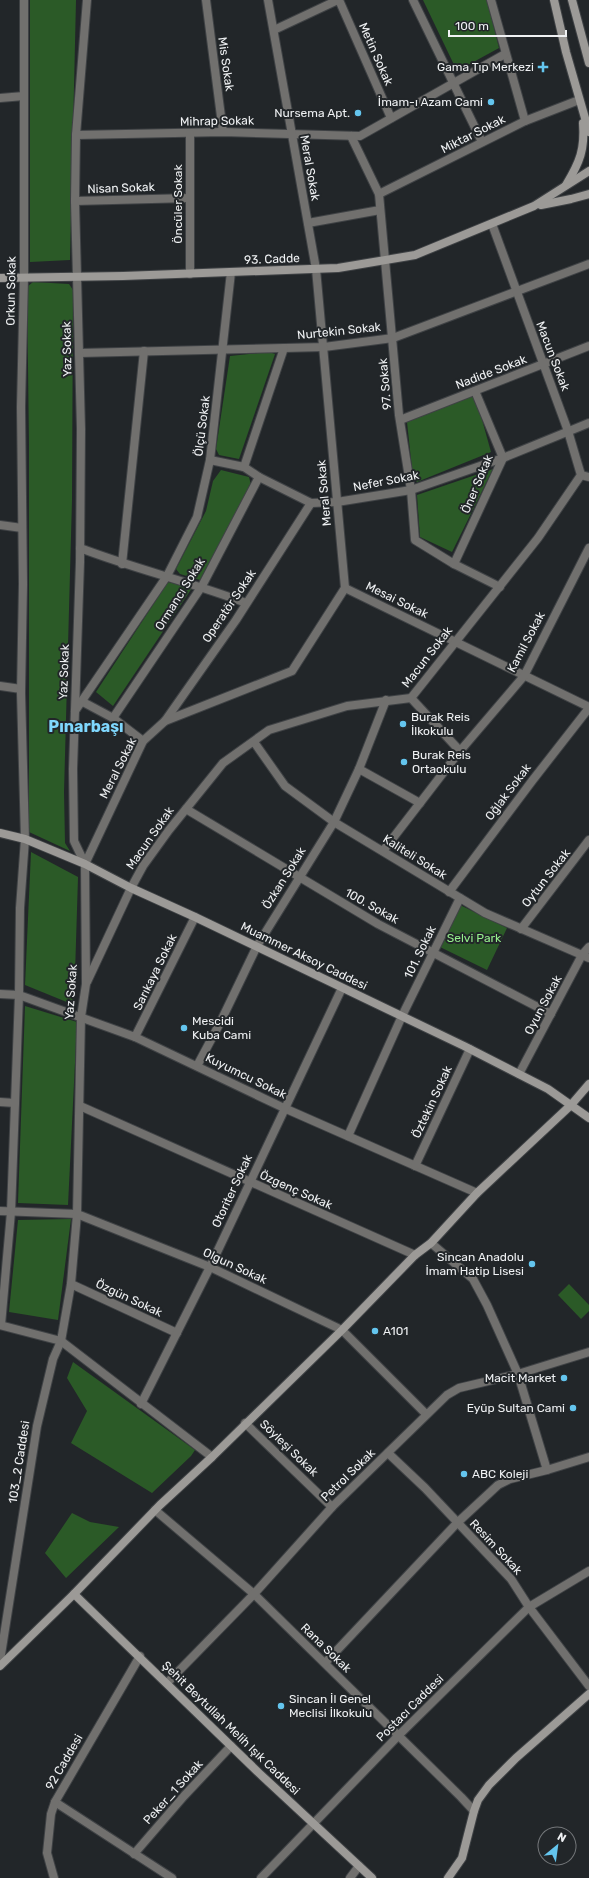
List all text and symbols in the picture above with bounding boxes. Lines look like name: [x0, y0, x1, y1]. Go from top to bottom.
scale bar: [449, 12, 566, 38]
text: 100 m: [455, 19, 489, 33]
street label: Metin Sokak: [356, 20, 396, 88]
street label: Mis Sokak: [215, 36, 237, 93]
place label: Gama Tıp Merkezi: [437, 60, 534, 74]
marker: Gama Tıp Merkezi: [537, 61, 549, 73]
place label: İmam-ı Azam Cami: [378, 95, 483, 109]
marker: İmam-ı Azam Cami: [486, 97, 496, 107]
place label: Nursema Apt.: [274, 106, 350, 120]
marker: Nursema Apt.: [353, 108, 363, 118]
street label: Miktar Sokak: [438, 111, 508, 156]
street label: Mihrap Sokak: [180, 113, 255, 129]
street label: Meral Sokak: [297, 134, 323, 203]
street label: Öncüler Sokak: [171, 164, 185, 244]
street label: Nisan Sokak: [87, 180, 156, 196]
street label: 93. Cadde: [244, 251, 300, 267]
street label: Orkun Sokak: [3, 255, 19, 326]
street label: Macun Sokak: [533, 319, 573, 394]
street label: Yaz Sokak: [60, 320, 74, 377]
street label: Nurtekin Sokak: [296, 320, 382, 342]
street label: Nadide Sokak: [453, 352, 529, 392]
street label: 97. Sokak: [376, 357, 394, 410]
street label: Ölçü Sokak: [191, 394, 213, 457]
street label: Öner Sokak: [458, 452, 496, 516]
street label: Meral Sokak: [314, 459, 334, 527]
street label: Nefer Sokak: [352, 468, 421, 494]
street label: Ormancı Sokak: [152, 554, 208, 633]
street label: Operatör Sokak: [199, 566, 259, 645]
street label: Mesai Sokak: [363, 579, 431, 622]
street label: Kamil Sokak: [504, 609, 548, 675]
street label: Macun Sokak: [399, 623, 456, 690]
street label: Yaz Sokak: [56, 643, 72, 700]
place label: Burak Reis İlkokulu: [411, 710, 470, 738]
district label: Pınarbaşı: [48, 717, 124, 736]
marker: Burak Reis İlkokulu: [398, 719, 408, 729]
street label: Meral Sokak: [97, 735, 140, 801]
place label: Burak Reis Ortaokulu: [412, 748, 471, 776]
marker: Burak Reis Ortaokulu: [399, 757, 409, 767]
street label: Oğlak Sokak: [482, 760, 534, 823]
street label: Macun Sokak: [123, 803, 177, 872]
street label: Kaliteli Sokak: [380, 832, 450, 883]
street label: Özkan Sokak: [259, 844, 309, 912]
street label: Oytun Sokak: [519, 845, 574, 910]
street label: 100. Sokak: [343, 885, 402, 927]
street label: Muammer Aksoy Caddesi: [238, 919, 370, 993]
street label: 101. Sokak: [401, 923, 439, 981]
street label: Sarıkaya Sokak: [130, 931, 180, 1013]
park label: Selvi Park: [447, 931, 502, 945]
street label: Yaz Sokak: [62, 963, 80, 1020]
street label: Oyun Sokak: [521, 972, 565, 1037]
place label: Mescidi Kuba Cami: [192, 1014, 251, 1042]
marker: Mescidi Kuba Cami: [179, 1023, 189, 1033]
street label: Kuyumcu Sokak: [203, 1050, 290, 1102]
street label: Öztekin Sokak: [409, 1063, 455, 1140]
street label: Otoriter Sokak: [209, 1151, 255, 1230]
street label: Özgenç Sokak: [257, 1168, 335, 1213]
street label: Olgun Sokak: [201, 1245, 270, 1287]
place label: Sincan Anadolu İmam Hatip Lisesi: [425, 1250, 524, 1278]
marker: Sincan Anadolu İmam Hatip Lisesi: [527, 1259, 537, 1269]
street label: Özgün Sokak: [93, 1276, 165, 1320]
place label: A101: [383, 1324, 408, 1338]
marker: A101: [370, 1326, 380, 1336]
place label: Macit Market: [485, 1371, 556, 1385]
marker: Macit Market: [559, 1373, 569, 1383]
place label: Eyüp Sultan Cami: [467, 1401, 565, 1415]
marker: Eyüp Sultan Cami: [568, 1403, 578, 1413]
street label: Söyleşi Sokak: [257, 1417, 322, 1480]
street label: 103_2 Caddesi: [6, 1420, 32, 1504]
street label: Petrol Sokak: [318, 1445, 378, 1504]
place label: ABC Koleji: [472, 1467, 528, 1481]
marker: ABC Koleji: [459, 1469, 469, 1479]
street label: Resim Sokak: [467, 1516, 526, 1578]
street label: Rana Sokak: [298, 1621, 355, 1676]
street label: Şehit Beytullah Melih Işık Caddesi: [159, 1658, 303, 1798]
street label: Postacı Caddesi: [374, 1672, 446, 1744]
place label: Sincan İl Genel Meclisi İlkokulu: [289, 1692, 372, 1720]
marker: Sincan İl Genel Meclisi İlkokulu: [276, 1701, 286, 1711]
street label: 92 Caddesi: [43, 1732, 86, 1792]
street label: Peker_1 Sokak: [140, 1756, 206, 1827]
north arrow: [537, 1826, 577, 1866]
text: N: [555, 1830, 568, 1845]

